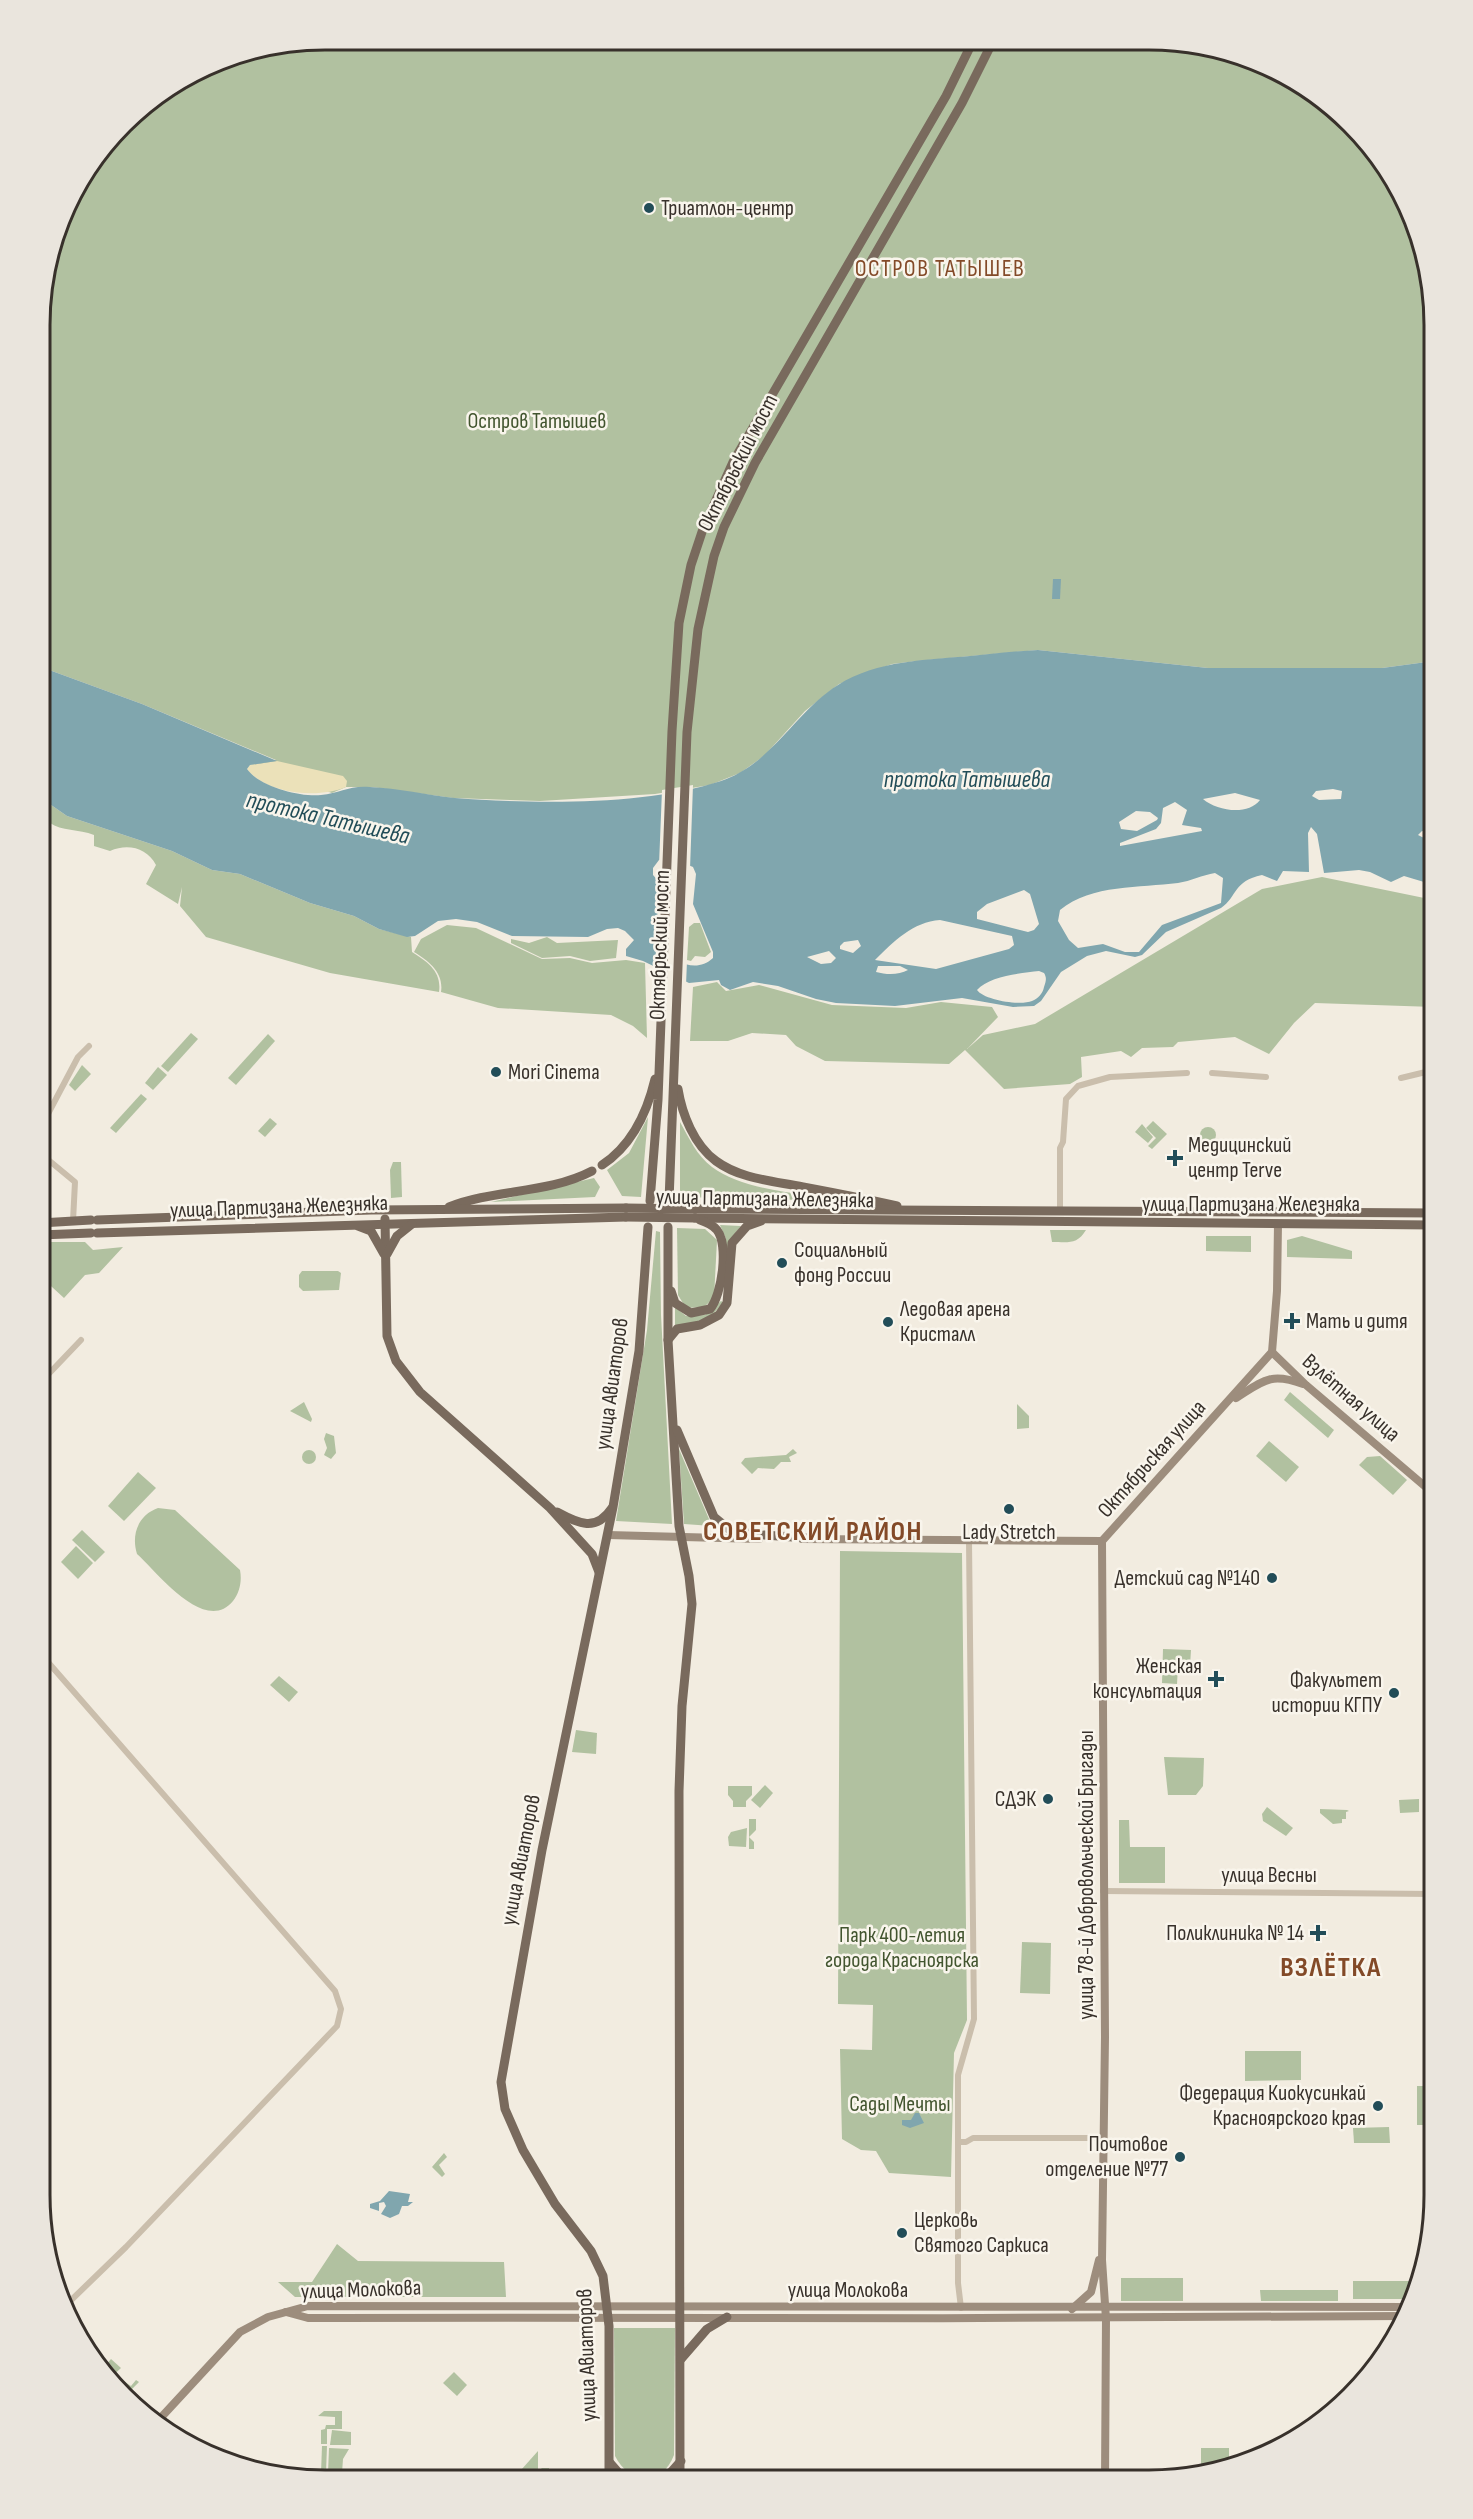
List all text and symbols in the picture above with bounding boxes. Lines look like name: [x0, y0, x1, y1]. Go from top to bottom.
place label: Триатлон-центр: [661, 195, 794, 222]
marker: Триатлон-центр: [642, 201, 656, 215]
district label: ОСТРОВ ТАТЫШЕВ: [855, 254, 1025, 283]
street label: Октябрьский мост: [692, 390, 784, 536]
park label: Остров Татышев: [467, 408, 607, 435]
water label: протока Татышева: [884, 765, 1051, 794]
water label: протока Татышева: [244, 785, 413, 851]
street label: Октябрьский мост: [644, 869, 676, 1021]
place label: Mori Cinema: [508, 1059, 600, 1086]
marker: Mori Cinema: [489, 1065, 503, 1079]
place label: Медицинский центр Terve: [1188, 1132, 1291, 1184]
marker: Медицинский центр Terve: [1166, 1149, 1184, 1167]
street label: улица Партизана Железняка: [656, 1184, 874, 1214]
street label: улица Партизана Железняка: [170, 1190, 388, 1224]
street label: улица Партизана Железняка: [1142, 1191, 1360, 1218]
place label: Социальный фонд России: [794, 1237, 891, 1289]
marker: Социальный фонд России: [775, 1256, 789, 1270]
place label: Ледовая арена Кристалл: [899, 1296, 1011, 1348]
place label: Мать и дитя: [1306, 1308, 1408, 1335]
marker: Мать и дитя: [1283, 1312, 1301, 1330]
marker: Ледовая арена Кристалл: [881, 1315, 895, 1329]
street label: улица Авиаторов: [589, 1316, 635, 1452]
street label: Взлётная улица: [1296, 1348, 1406, 1448]
street label: Октябрьская улица: [1092, 1395, 1212, 1523]
marker: Lady Stretch: [1002, 1502, 1016, 1516]
district label: СОВЕТСКИЙ РАЙОН: [703, 1515, 923, 1548]
place label: Lady Stretch: [962, 1519, 1056, 1546]
place label: Детский сад №140: [1115, 1565, 1260, 1592]
marker: Детский сад №140: [1265, 1571, 1279, 1585]
place label: Женская консультация: [1093, 1653, 1202, 1705]
place label: Факультет истории КГПУ: [1272, 1667, 1383, 1719]
marker: Женская консультация: [1207, 1670, 1225, 1688]
marker: Факультет истории КГПУ: [1387, 1686, 1401, 1700]
street label: улица 78-й Добровольческой Бригады: [1073, 1730, 1100, 2020]
place label: СДЭК: [995, 1786, 1036, 1813]
street label: улица Авиаторов: [495, 1792, 547, 1928]
marker: СДЭК: [1041, 1792, 1055, 1806]
street label: улица Весны: [1221, 1862, 1317, 1889]
place label: Поликлиника № 14: [1166, 1920, 1304, 1947]
park label: Парк 400-летия города Красноярска: [825, 1922, 979, 1974]
marker: Поликлиника № 14: [1309, 1924, 1327, 1942]
district label: ВЗЛЁТКА: [1280, 1951, 1382, 1984]
place label: Федерация Киокусинкай Красноярского края: [1179, 2080, 1366, 2132]
park label: Сады Мечты: [849, 2091, 951, 2118]
marker: Федерация Киокусинкай Красноярского края: [1371, 2099, 1385, 2113]
place label: Почтовое отделение №77: [1045, 2131, 1168, 2183]
marker: Почтовое отделение №77: [1173, 2150, 1187, 2164]
place label: Церковь Святого Саркиса: [914, 2207, 1049, 2259]
marker: Церковь Святого Саркиса: [895, 2226, 909, 2240]
street label: улица Молокова: [300, 2274, 422, 2306]
street label: улица Молокова: [788, 2277, 908, 2304]
street label: улица Авиаторов: [571, 2288, 603, 2422]

